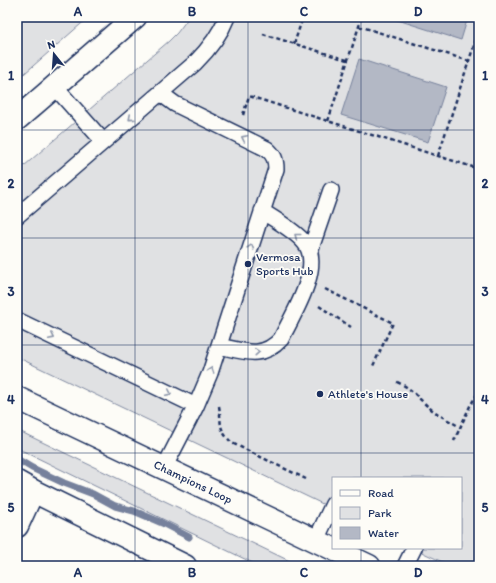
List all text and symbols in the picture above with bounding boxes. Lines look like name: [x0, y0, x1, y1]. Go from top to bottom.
text: A: [73, 4, 83, 19]
text: B: [188, 4, 197, 19]
text: C: [300, 4, 309, 19]
text: D: [414, 4, 423, 19]
north arrow: [34, 34, 74, 74]
text: N: [46, 38, 57, 52]
text: 1: [8, 68, 14, 83]
text: 1: [482, 68, 488, 83]
one-way arrow: [128, 113, 135, 120]
one-way arrow: [241, 135, 248, 143]
text: 2: [8, 176, 15, 191]
text: 2: [482, 176, 489, 191]
one-way arrow: [294, 233, 301, 240]
one-way arrow: [246, 243, 254, 250]
place label: Vermosa Sports Hub: [256, 250, 313, 278]
marker: Vermosa Sports Hub: [243, 259, 253, 269]
text: 3: [7, 284, 15, 299]
text: 3: [481, 284, 489, 299]
one-way arrow: [48, 332, 55, 340]
one-way arrow: [254, 347, 260, 356]
one-way arrow: [206, 367, 214, 374]
place label: Athlete's House: [328, 387, 408, 401]
one-way arrow: [165, 389, 172, 396]
marker: Athlete's House: [315, 389, 325, 399]
text: 4: [7, 392, 15, 407]
text: 4: [481, 392, 489, 407]
street label: Champions Loop: [152, 457, 234, 507]
legend: [332, 477, 462, 549]
text: Road: [368, 486, 394, 500]
text: 5: [8, 500, 15, 515]
text: 5: [482, 500, 489, 515]
text: Park: [368, 506, 392, 520]
text: Water: [368, 526, 399, 540]
text: A: [73, 565, 83, 580]
text: B: [188, 565, 197, 580]
text: C: [300, 565, 309, 580]
text: D: [414, 565, 423, 580]

